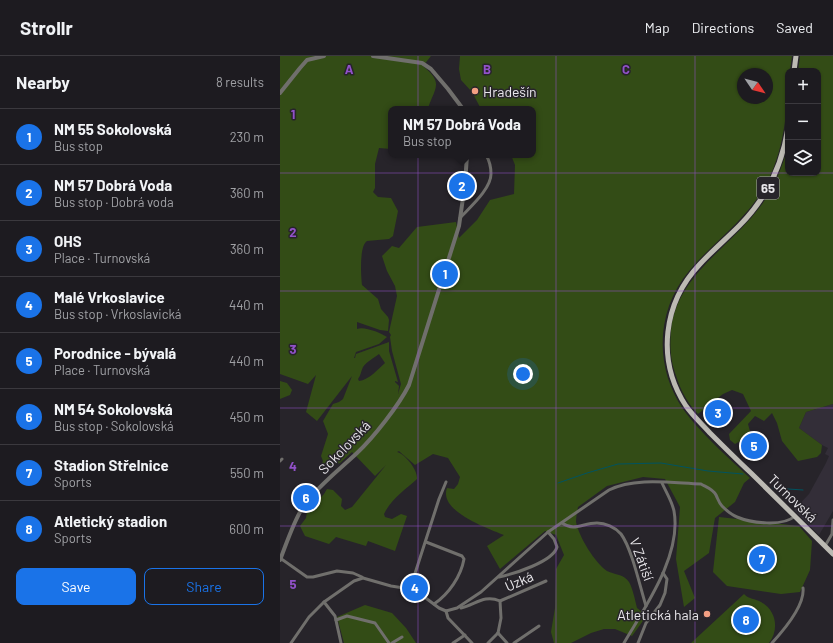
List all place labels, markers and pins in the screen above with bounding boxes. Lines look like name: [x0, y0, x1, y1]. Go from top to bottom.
place label: Hradešín: [483, 83, 537, 100]
marker: Hradešín: [470, 86, 480, 96]
pin: 2: [449, 171, 475, 201]
pin: 1: [432, 259, 458, 289]
pin: 3: [705, 398, 731, 428]
pin: 5: [741, 431, 767, 461]
pin: 6: [293, 483, 319, 513]
pin: 7: [749, 544, 775, 574]
pin: 4: [402, 573, 428, 603]
pin: 8: [733, 605, 759, 635]
place label: Atletická hala: [617, 606, 699, 623]
marker: Atletická hala: [702, 609, 712, 619]

